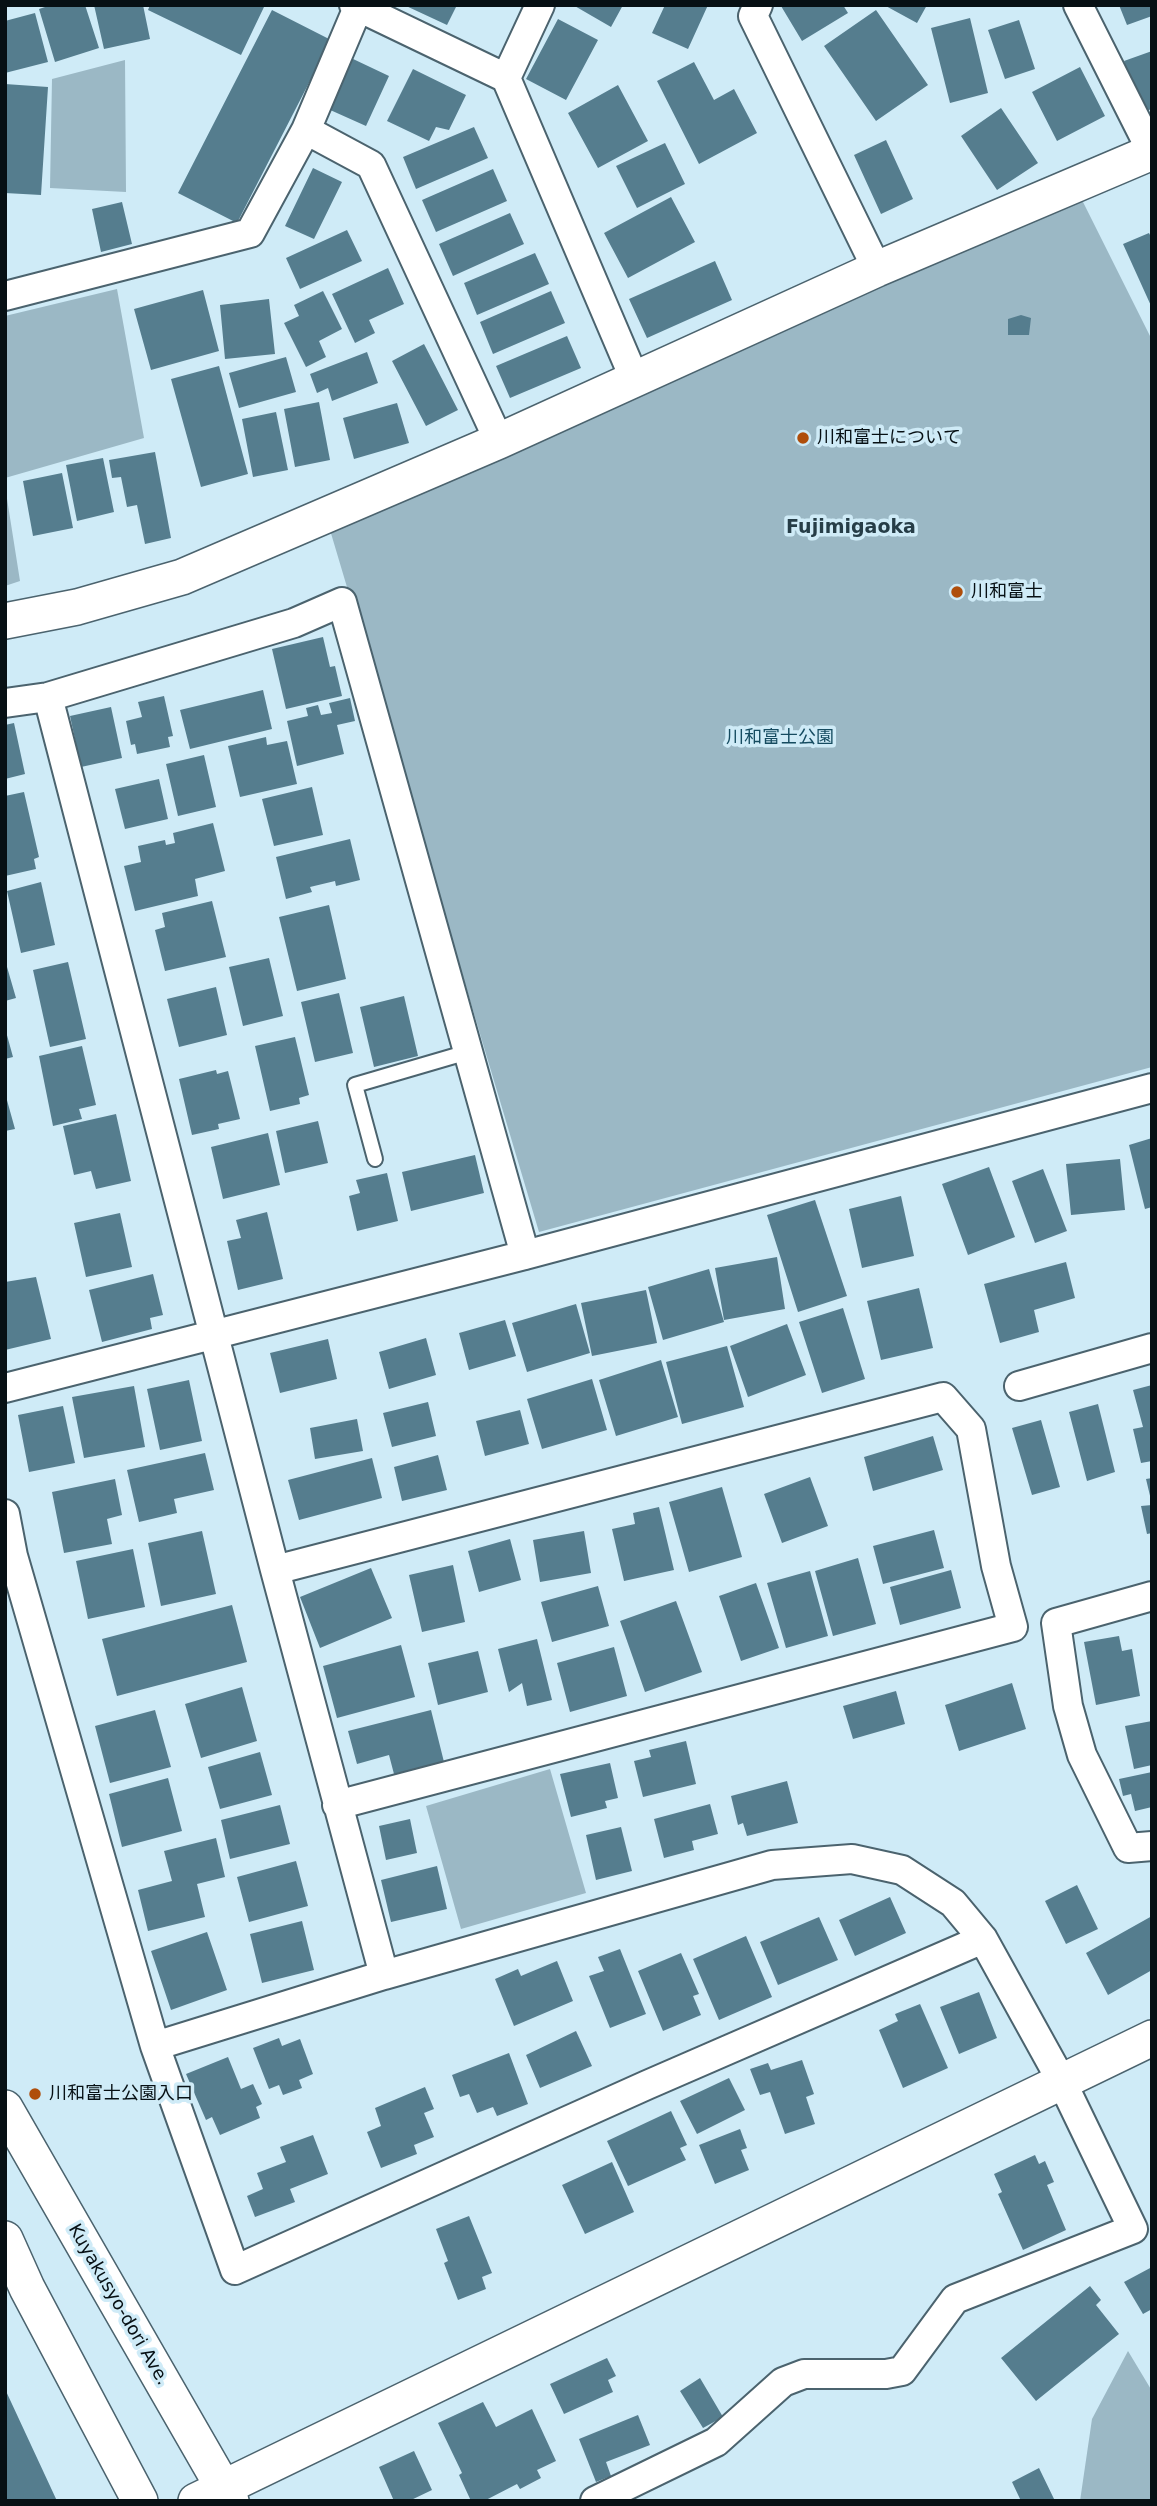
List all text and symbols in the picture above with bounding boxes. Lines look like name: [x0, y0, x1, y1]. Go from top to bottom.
place label: 川和富士について: [817, 427, 961, 449]
marker: 川和富士について: [795, 430, 811, 446]
district label: Fujimigaoka: [786, 517, 916, 539]
place label: 川和富士: [971, 581, 1043, 603]
marker: 川和富士: [949, 584, 965, 600]
park label: 川和富士公園: [726, 727, 834, 749]
place label: 川和富士公園入口: [49, 2083, 193, 2105]
marker: 川和富士公園入口: [27, 2086, 43, 2102]
street label: Kuyakusyo-dori Ave.: [63, 2221, 173, 2389]

